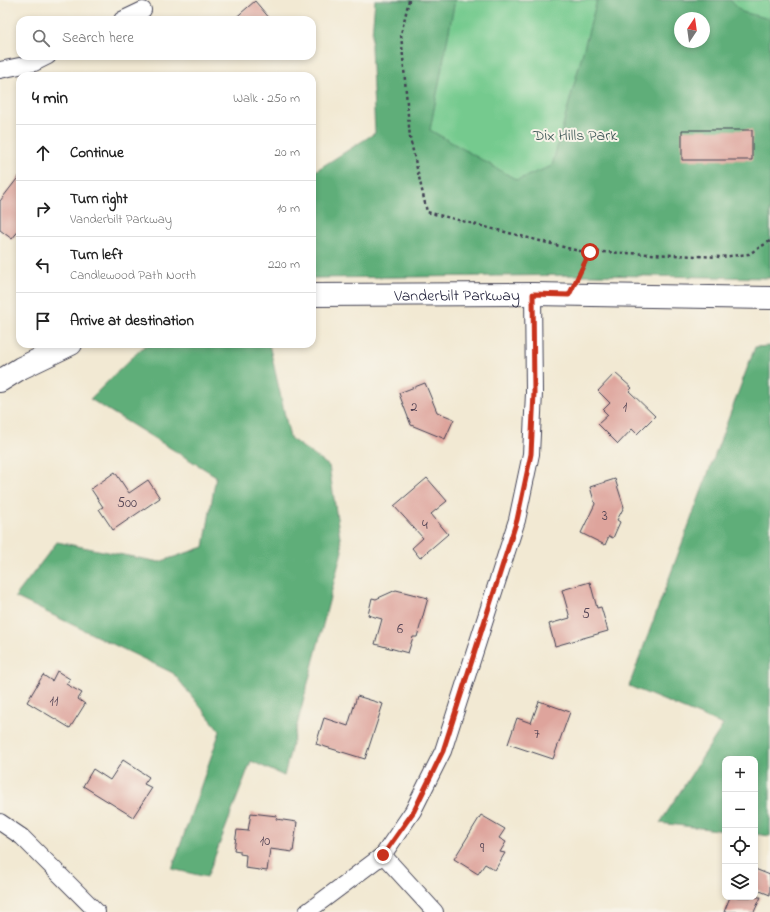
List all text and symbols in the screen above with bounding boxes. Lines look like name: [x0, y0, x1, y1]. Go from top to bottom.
north arrow: [674, 12, 710, 48]
search box: [16, 16, 316, 60]
icon: search: [30, 27, 52, 49]
text: Search here: [62, 27, 134, 49]
text: 4 min: [32, 86, 68, 111]
text: Walk · 250 m: [233, 89, 300, 108]
park label: Dix Hills Park: [532, 124, 618, 148]
icon: ahead: [32, 142, 54, 164]
text: Continue: [70, 142, 124, 164]
text: 20 m: [275, 143, 300, 162]
text: Turn right: [70, 188, 128, 210]
icon: right: [32, 198, 54, 220]
text: 10 m: [277, 199, 300, 218]
text: Vanderbilt Parkway: [70, 210, 172, 229]
route start: [581, 243, 599, 261]
text: Turn left: [70, 244, 123, 266]
icon: left: [32, 254, 54, 276]
text: 220 m: [268, 255, 300, 274]
text: Candlewood Path North: [70, 266, 196, 285]
street label: Vanderbilt Parkway: [393, 284, 520, 309]
icon: arrive: [32, 310, 54, 332]
text: Arrive at destination: [70, 310, 194, 332]
house number: 2: [411, 397, 418, 418]
house number: 1: [623, 397, 628, 418]
house number: 500: [117, 493, 137, 514]
house number: 3: [602, 506, 608, 527]
house number: 4: [422, 515, 428, 536]
house number: 5: [582, 604, 590, 625]
house number: 6: [397, 619, 403, 640]
house number: 11: [50, 691, 59, 712]
house number: 7: [534, 724, 540, 745]
map controls: [722, 756, 758, 900]
button: +: [722, 756, 758, 792]
button: −: [722, 792, 758, 828]
button: locate: [722, 828, 758, 864]
house number: 10: [260, 831, 270, 852]
house number: 9: [480, 838, 485, 859]
route end: [374, 846, 392, 864]
button: layers: [722, 864, 758, 900]

